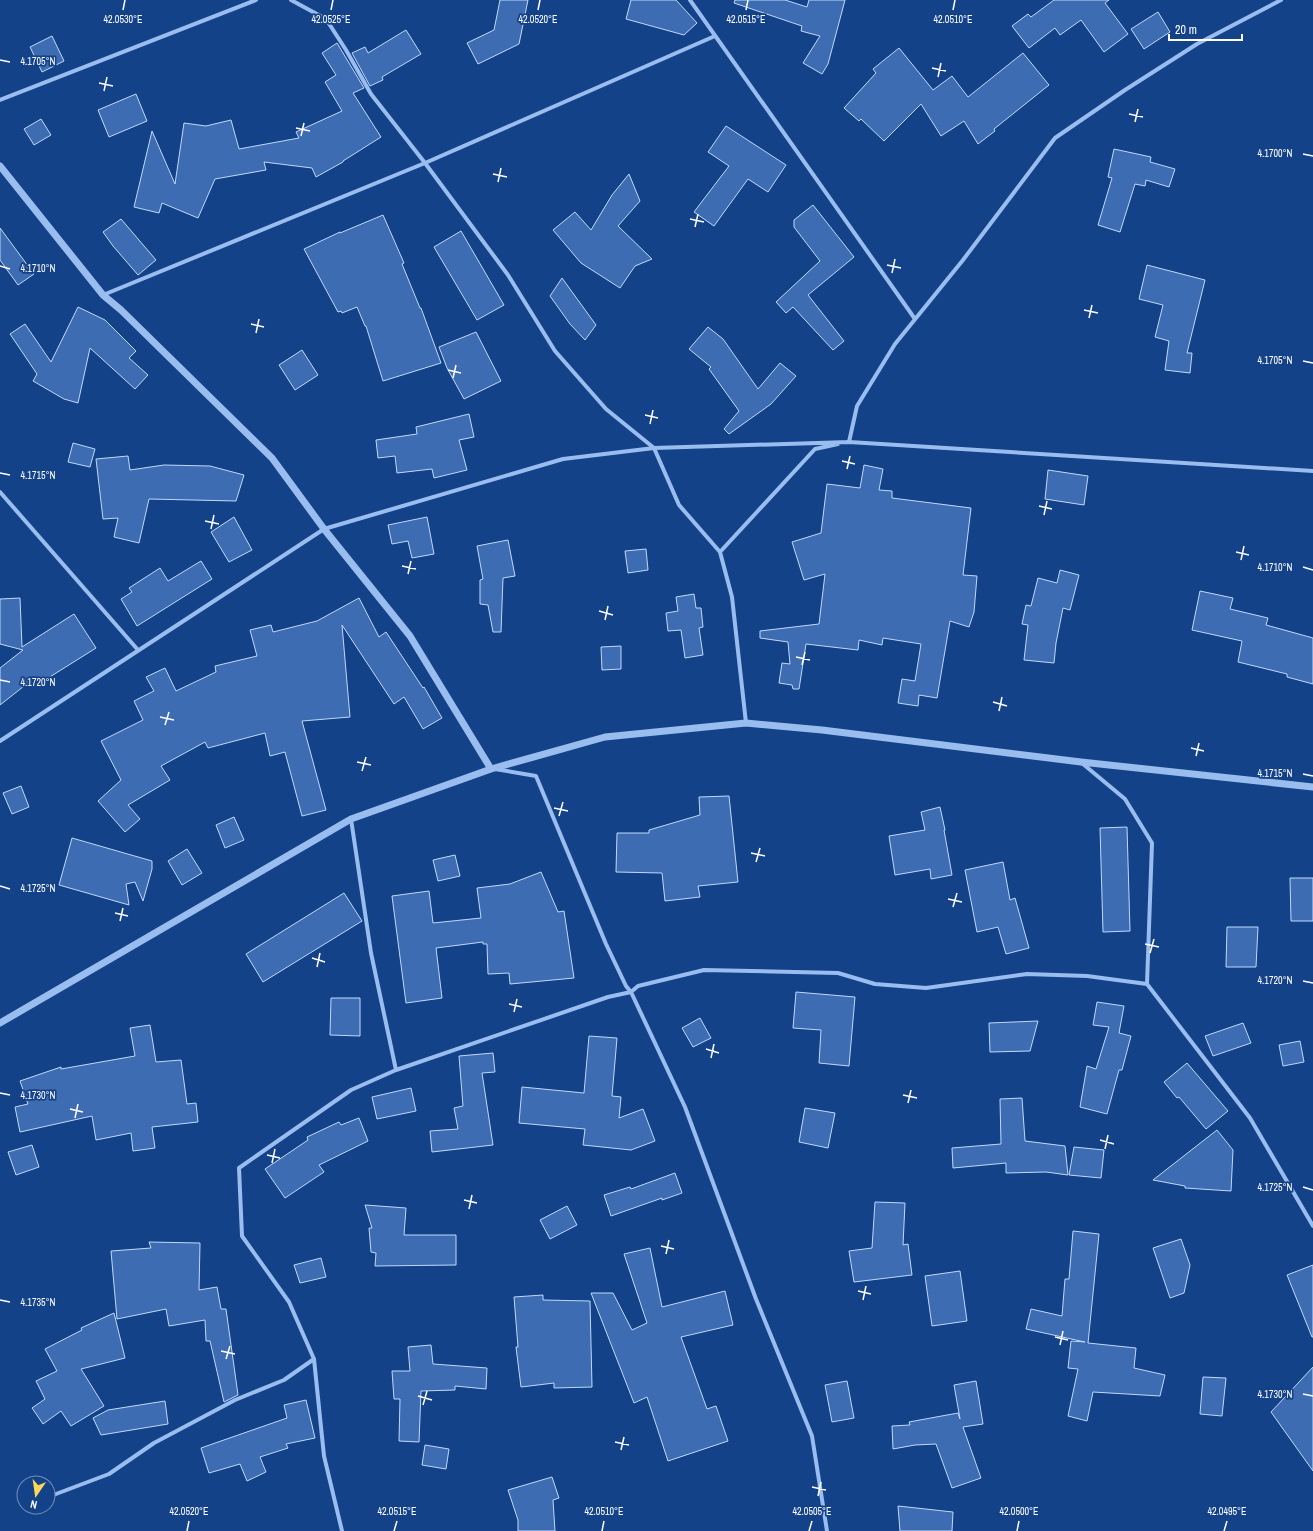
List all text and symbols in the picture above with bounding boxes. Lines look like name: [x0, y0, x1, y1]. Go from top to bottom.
text: 42.0530°E: [103, 13, 143, 26]
text: 42.0525°E: [311, 13, 351, 26]
text: 42.0520°E: [518, 13, 558, 26]
text: 42.0515°E: [726, 13, 766, 26]
text: 42.0510°E: [933, 13, 973, 26]
scale bar: [1169, 16, 1242, 42]
text: 20 m: [1175, 22, 1197, 38]
text: 4.1705°N: [21, 55, 56, 68]
text: 4.1700°N: [1258, 147, 1293, 160]
text: 4.1710°N: [21, 262, 56, 275]
text: 4.1705°N: [1258, 354, 1293, 367]
text: 4.1715°N: [21, 469, 56, 482]
text: 4.1710°N: [1258, 561, 1293, 574]
text: 4.1720°N: [21, 676, 56, 689]
text: 4.1715°N: [1258, 767, 1293, 780]
text: 4.1725°N: [21, 882, 56, 895]
text: 4.1720°N: [1258, 974, 1293, 987]
text: 4.1730°N: [21, 1089, 56, 1102]
text: 4.1725°N: [1258, 1181, 1293, 1194]
text: 4.1735°N: [21, 1296, 56, 1309]
text: 4.1730°N: [1258, 1388, 1293, 1401]
north arrow: [16, 1475, 56, 1515]
text: N: [29, 1497, 38, 1512]
text: 42.0520°E: [169, 1505, 209, 1518]
text: 42.0515°E: [377, 1505, 417, 1518]
text: 42.0510°E: [584, 1505, 624, 1518]
text: 42.0505°E: [792, 1505, 832, 1518]
text: 42.0500°E: [999, 1505, 1039, 1518]
text: 42.0495°E: [1207, 1505, 1247, 1518]

